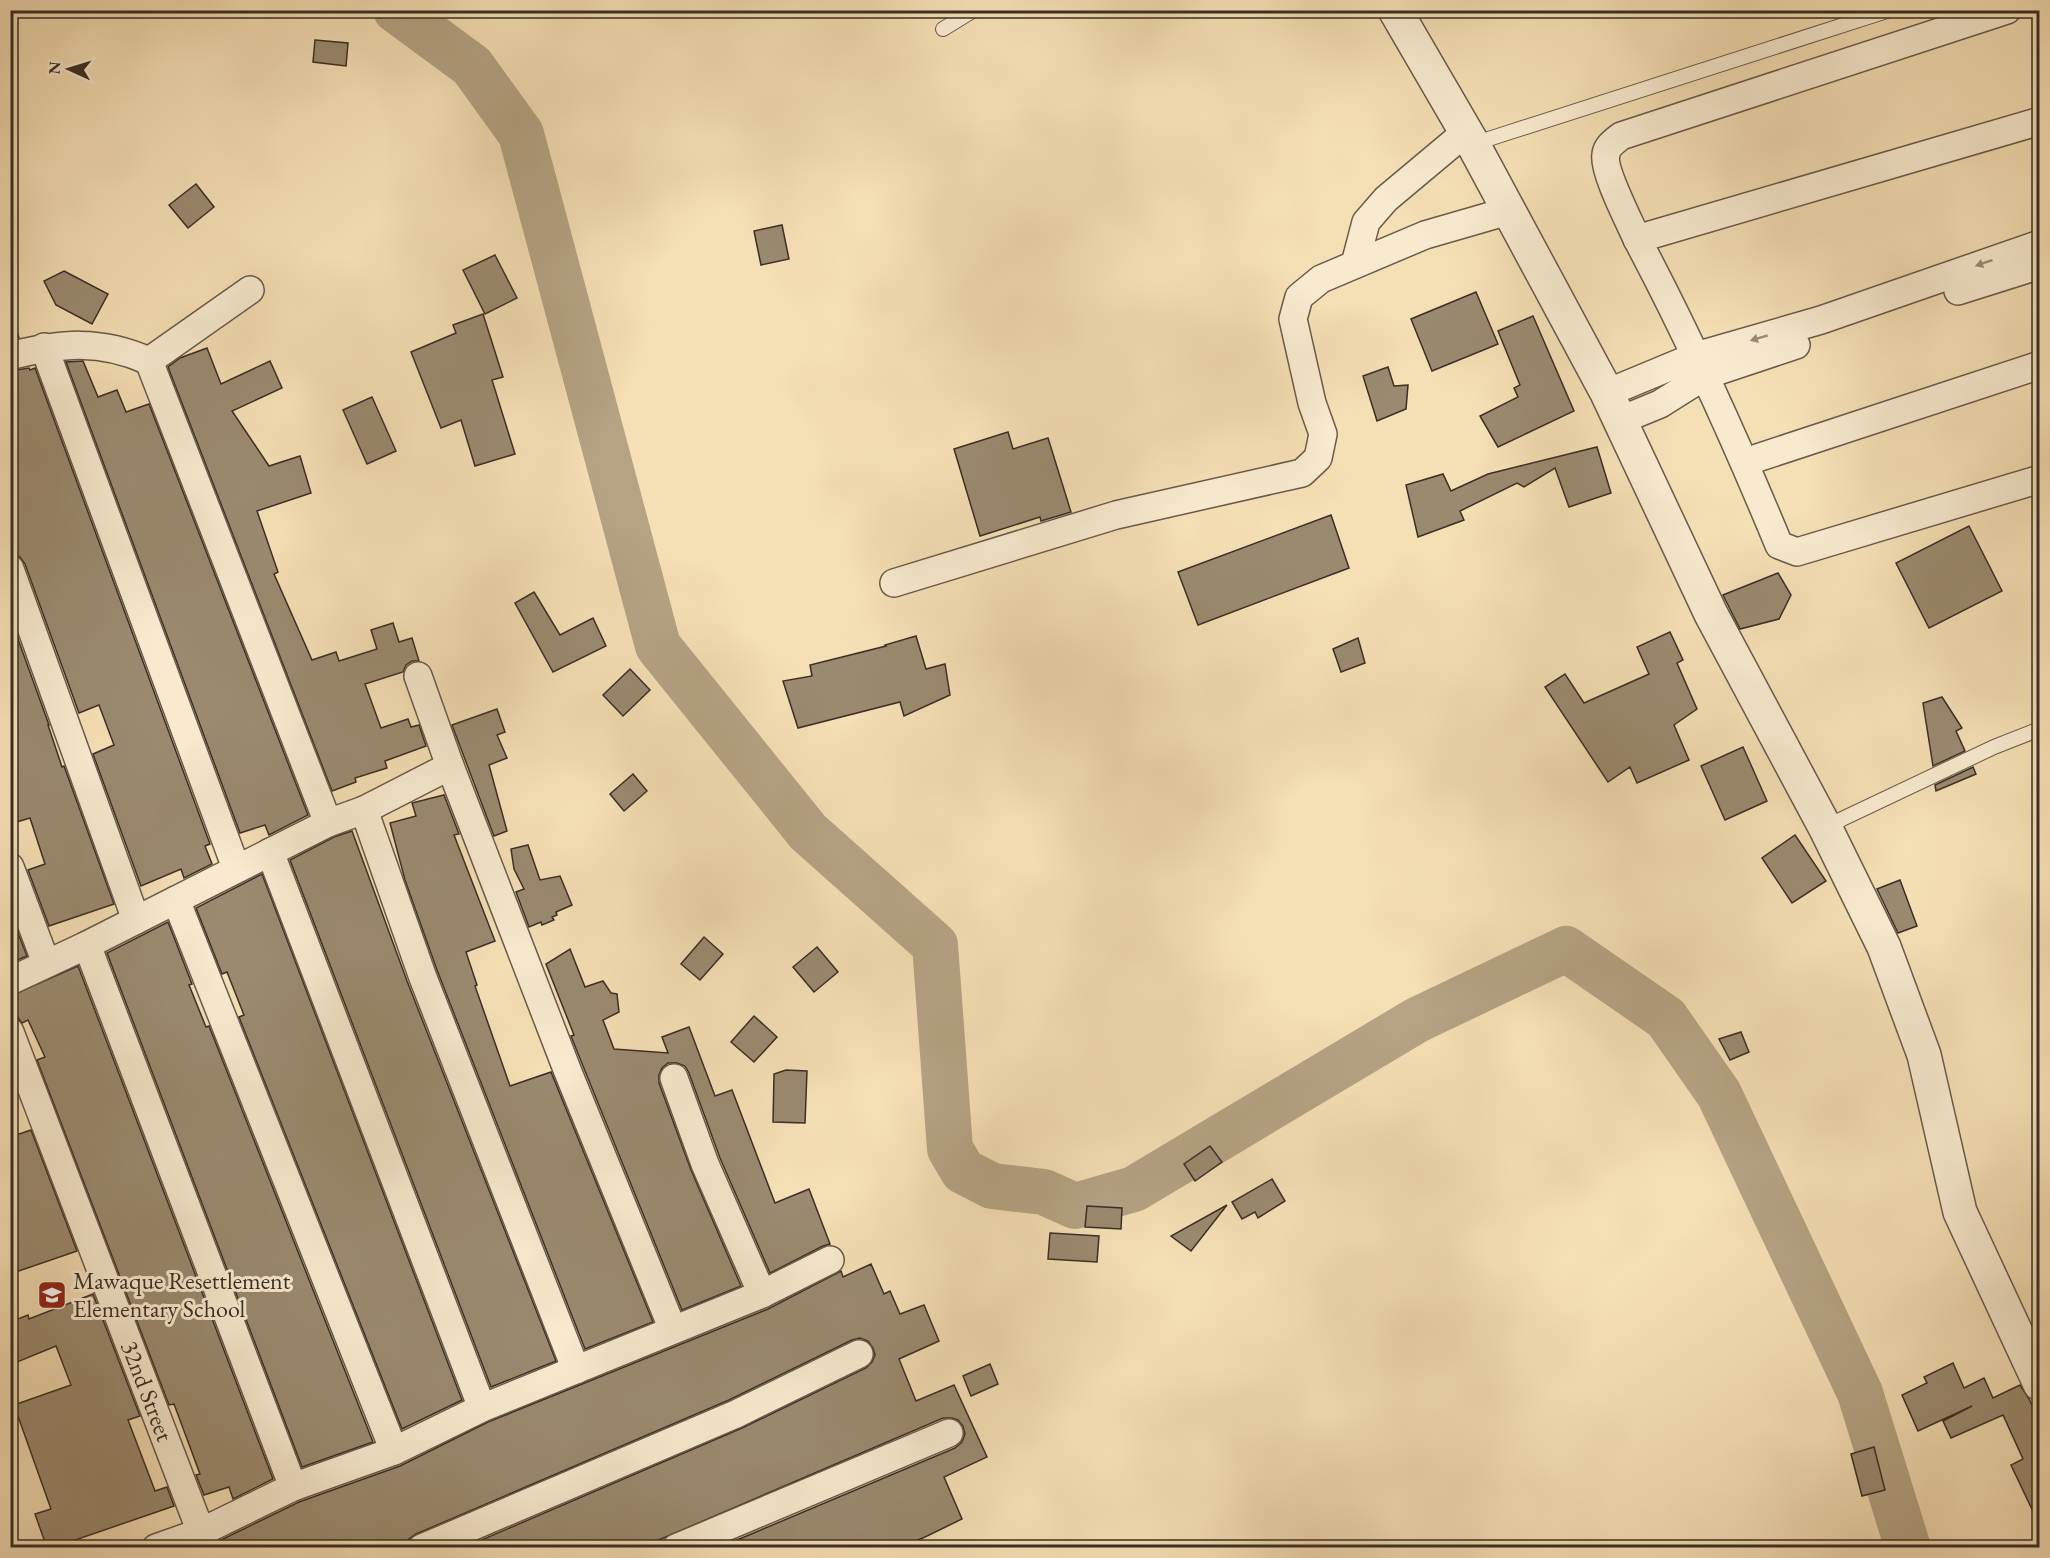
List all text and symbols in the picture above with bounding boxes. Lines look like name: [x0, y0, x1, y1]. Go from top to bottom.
north arrow: [39, 39, 99, 99]
text: N: [44, 61, 65, 75]
one-way arrow: [1975, 259, 1993, 268]
one-way arrow: [1750, 334, 1768, 343]
place label: Mawaque Resettlement Elementary School: [73, 1265, 291, 1324]
school or university icon: Mawaque Resettlement Elementary School: [36, 1279, 68, 1311]
street label: 32nd Street: [114, 1336, 181, 1446]

